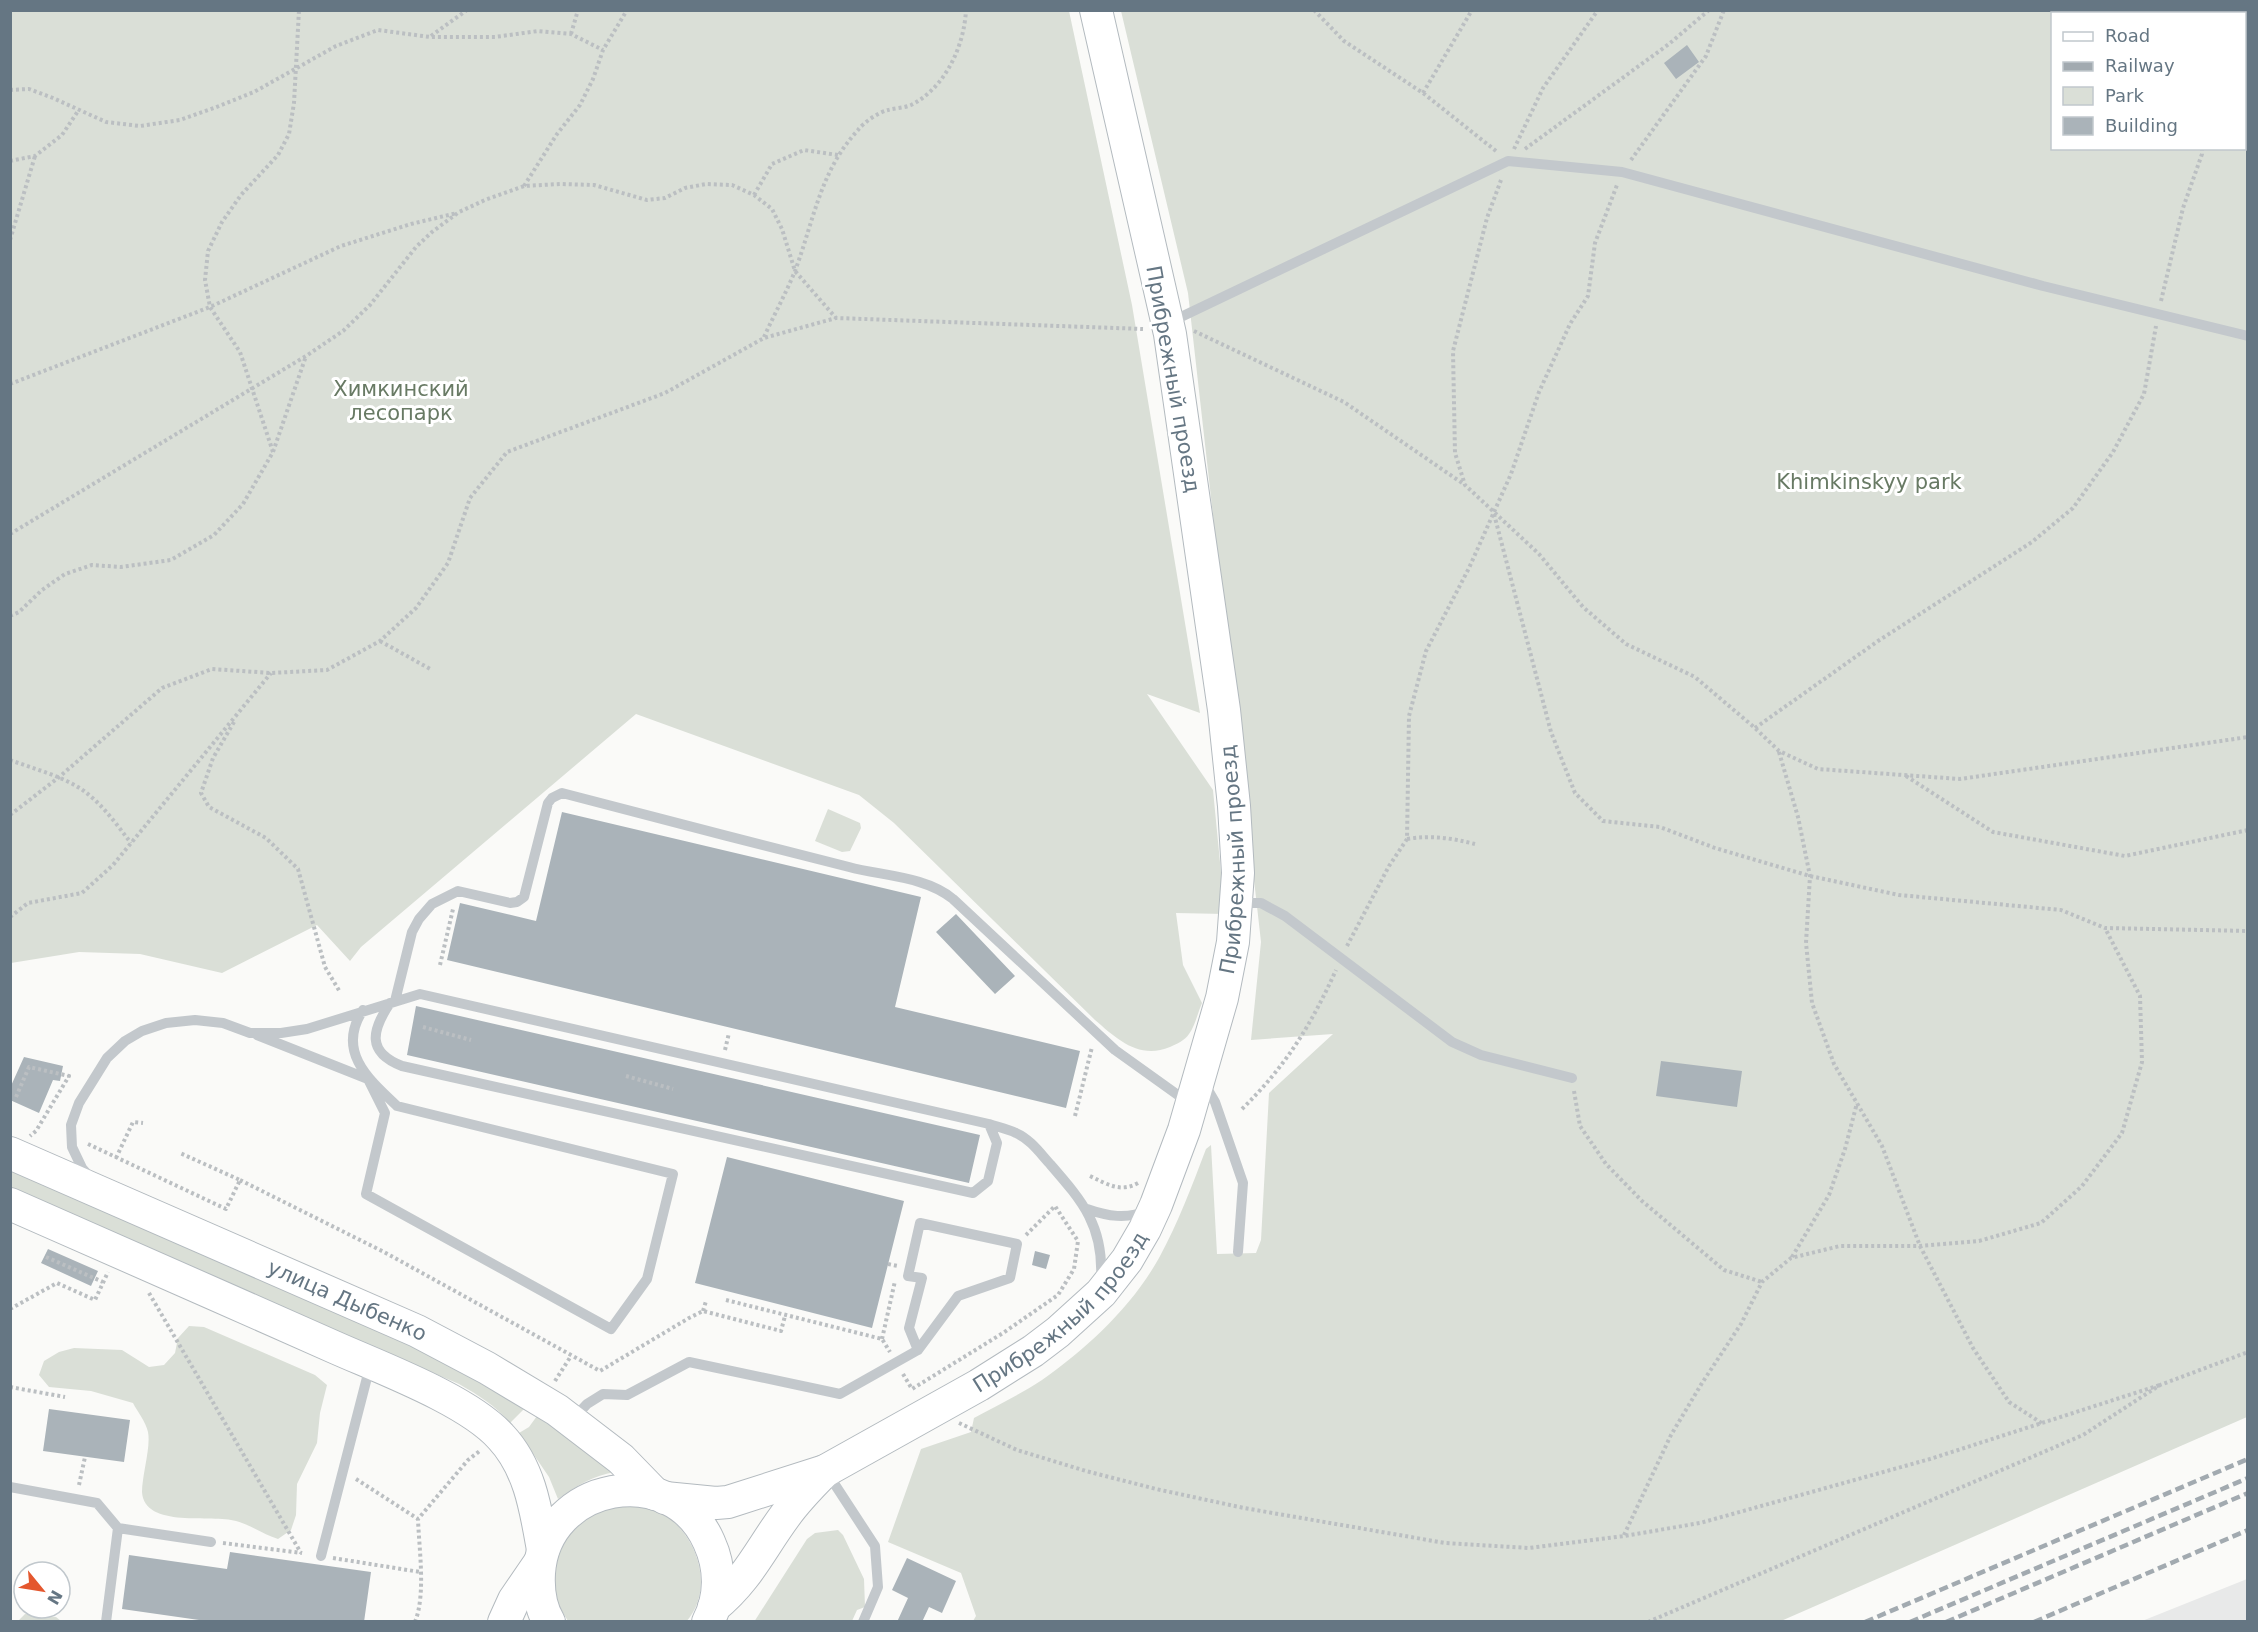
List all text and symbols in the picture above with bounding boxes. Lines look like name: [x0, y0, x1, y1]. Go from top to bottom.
legend: [2051, 12, 2246, 150]
text: Road: [2105, 25, 2150, 46]
text: Railway: [2105, 55, 2175, 76]
text: Park: [2105, 85, 2144, 106]
text: Building: [2105, 115, 2178, 136]
street label: Прибрежный проезд: [1141, 264, 1205, 494]
park label: Химкинский лесопарк: [333, 377, 469, 425]
park label: Khimkinskyy park: [1776, 470, 1963, 494]
street label: Прибрежный проезд: [1215, 744, 1250, 976]
street label: Прибрежный проезд: [969, 1228, 1153, 1398]
street label: улица Дыбенко: [264, 1255, 431, 1346]
north arrow: [12, 1560, 72, 1620]
text: N: [43, 1587, 66, 1608]

